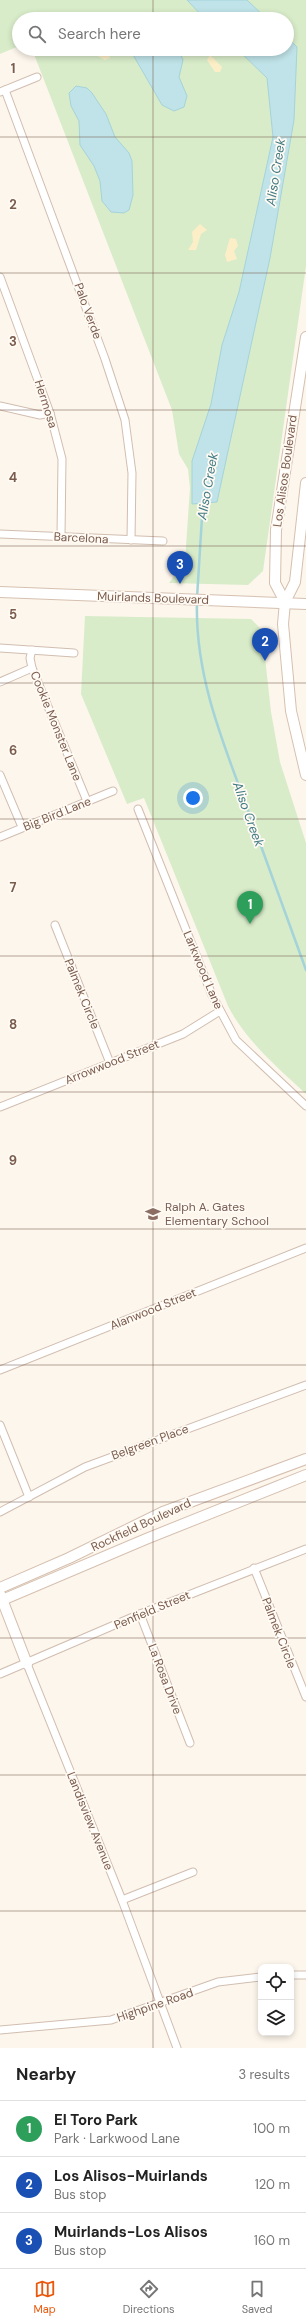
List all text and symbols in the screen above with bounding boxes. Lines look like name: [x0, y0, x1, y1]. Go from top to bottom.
search box: [12, 12, 294, 56]
icon: search: [26, 23, 48, 45]
text: Search here: [58, 24, 141, 44]
text: 1: [11, 60, 15, 77]
water label: Aliso Creek: [262, 137, 289, 208]
text: 2: [9, 196, 17, 213]
street label: Palo Verde: [70, 281, 106, 342]
text: 3: [9, 333, 17, 350]
street label: Hermosa: [31, 378, 61, 430]
street label: Los Alisos Boulevard: [269, 414, 301, 528]
water label: Aliso Creek: [193, 451, 222, 522]
text: 4: [9, 469, 17, 486]
street label: Barcelona: [53, 529, 109, 547]
pin: 3: [167, 551, 193, 584]
street label: Muirlands Boulevard: [97, 588, 209, 608]
text: 5: [9, 606, 17, 623]
pin: 2: [252, 628, 278, 661]
street label: Cookie Monster Lane: [27, 669, 85, 783]
text: 6: [9, 742, 17, 759]
water label: Aliso Creek: [229, 778, 268, 849]
your location: [183, 788, 203, 808]
street label: Big Bird Lane: [21, 793, 93, 835]
text: 7: [10, 879, 17, 896]
pin: 1: [237, 891, 263, 924]
street label: Larkwood Lane: [179, 928, 227, 1012]
street label: Palmek Circle: [61, 956, 103, 1032]
text: 8: [9, 1016, 17, 1033]
street label: Arrowwood Street: [62, 1036, 162, 1088]
text: 9: [9, 1152, 17, 1169]
place label: Ralph A. Gates Elementary School: [165, 1199, 269, 1229]
school or university icon: Ralph A. Gates Elementary School: [144, 1205, 162, 1223]
street label: Alanwood Street: [107, 1284, 199, 1334]
street label: Belgreen Place: [109, 1421, 191, 1463]
street label: Rockfield Boulevard: [88, 1495, 194, 1555]
street label: Penfield Street: [111, 1587, 193, 1633]
street label: Palmek Circle: [258, 1595, 300, 1671]
street label: La Rosa Drive: [144, 1642, 186, 1717]
street label: Landisview Avenue: [63, 1769, 117, 1873]
map controls: [258, 1964, 294, 2036]
button: locate: [258, 1964, 294, 2000]
street label: Highpine Road: [115, 1984, 195, 2026]
button: layers: [258, 2000, 294, 2036]
text: Nearby: [16, 2063, 76, 2085]
text: 3 results: [238, 2066, 290, 2083]
text: El Toro Park: [54, 2110, 138, 2130]
text: 1: [27, 2120, 31, 2137]
text: 100 m: [253, 2120, 290, 2137]
text: Park · Larkwood Lane: [54, 2130, 180, 2147]
text: Los Alisos-Muirlands: [54, 2166, 208, 2186]
text: 2: [25, 2176, 33, 2193]
text: 120 m: [255, 2176, 290, 2193]
text: Bus stop: [54, 2186, 106, 2203]
text: Muirlands-Los Alisos: [54, 2222, 208, 2242]
text: 3: [25, 2232, 33, 2249]
text: 160 m: [254, 2232, 290, 2249]
text: Bus stop: [54, 2242, 106, 2259]
tab: Map: [34, 2278, 56, 2316]
tab: Directions: [123, 2278, 175, 2316]
tab: Saved: [242, 2278, 272, 2316]

